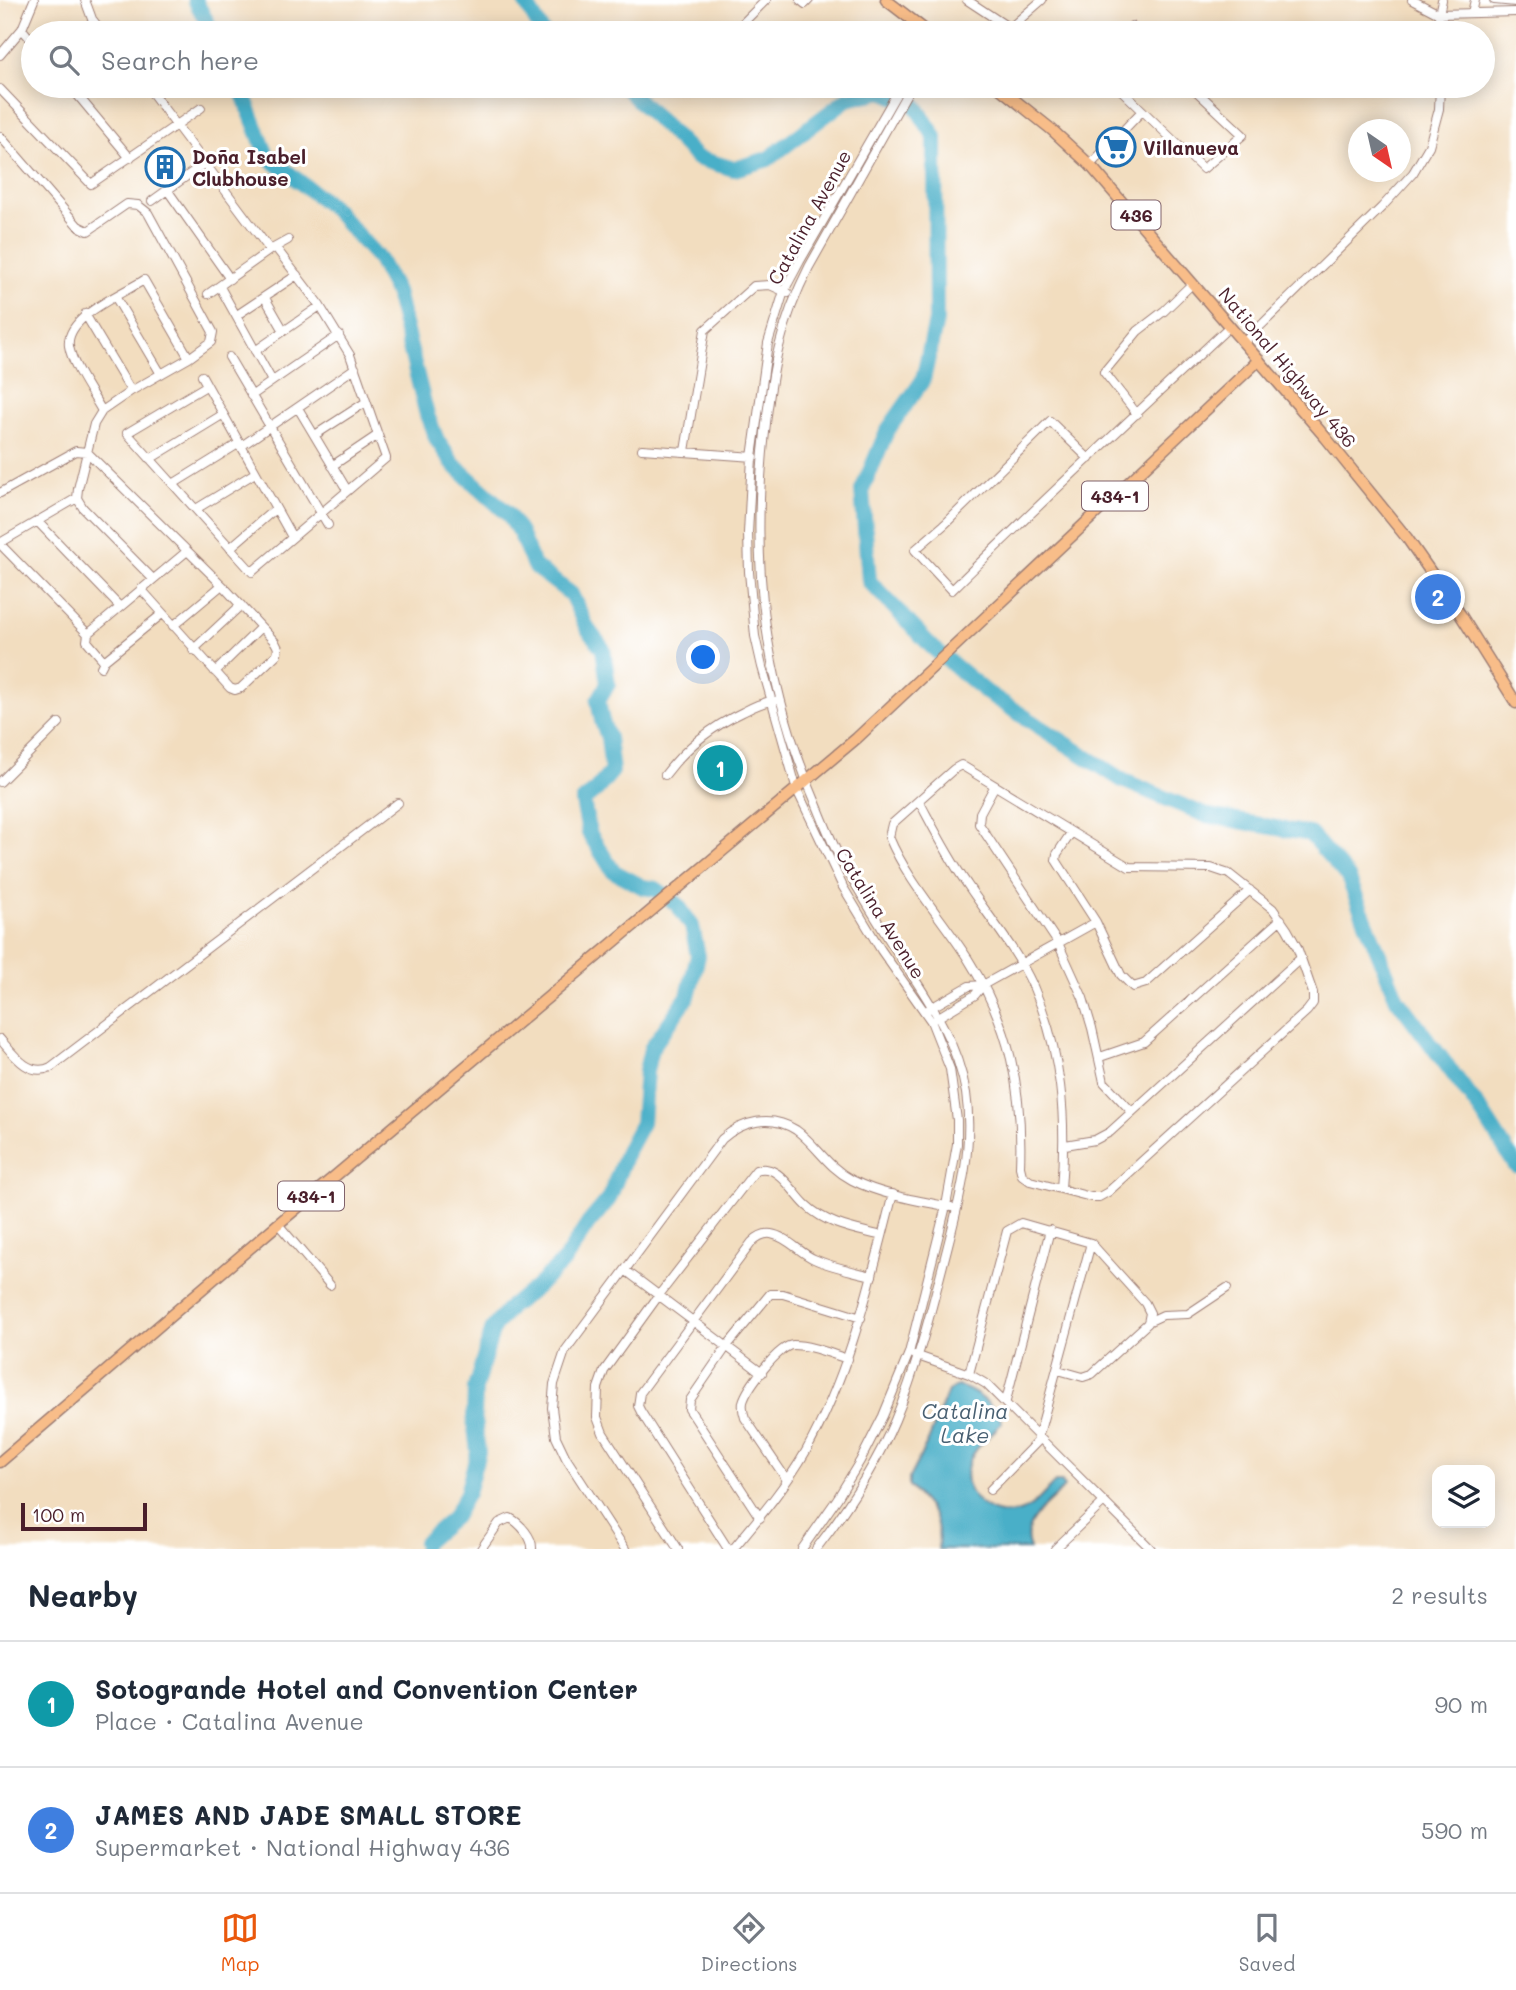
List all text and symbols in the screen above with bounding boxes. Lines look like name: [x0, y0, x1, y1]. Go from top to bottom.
search box: [21, 21, 1495, 98]
icon: search: [45, 41, 83, 79]
text: Search here: [101, 43, 259, 77]
north arrow: [1348, 119, 1411, 182]
supermarket icon: Villanueva: [1095, 126, 1137, 168]
place label: Villanueva: [1143, 135, 1239, 160]
place label: Doña Isabel Clubhouse: [192, 144, 306, 191]
street label: Catalina Avenue: [762, 145, 856, 289]
building icon: Doña Isabel Clubhouse: [144, 146, 186, 188]
road number: 436: [1112, 200, 1160, 230]
street label: National Highway 436: [1214, 282, 1362, 452]
road number: 434-1: [1082, 482, 1148, 510]
pin: 2: [1415, 571, 1461, 623]
your location: [686, 640, 720, 674]
pin: 1: [697, 742, 743, 794]
street label: Catalina Avenue: [831, 843, 931, 983]
road number: 434-1: [278, 1182, 344, 1210]
water label: Catalina Lake: [922, 1397, 1008, 1448]
map controls: [1432, 1465, 1495, 1528]
button: layers: [1432, 1465, 1495, 1528]
scale bar: [21, 1500, 147, 1532]
text: 100 m: [32, 1502, 85, 1527]
text: Nearby: [28, 1575, 138, 1615]
text: 2 results: [1391, 1580, 1488, 1610]
text: Sotogrande Hotel and Convention Center: [95, 1672, 638, 1706]
text: 1: [46, 1689, 56, 1719]
text: 90 m: [1435, 1689, 1488, 1719]
text: Place · Catalina Avenue: [95, 1706, 364, 1736]
text: JAMES AND JADE SMALL STORE: [95, 1798, 522, 1832]
text: 2: [45, 1815, 57, 1845]
text: 590 m: [1421, 1815, 1488, 1845]
text: Supermarket · National Highway 436: [95, 1832, 511, 1862]
tab: Map: [221, 1909, 259, 1976]
tab: Directions: [701, 1909, 797, 1976]
tab: Saved: [1239, 1909, 1295, 1976]

